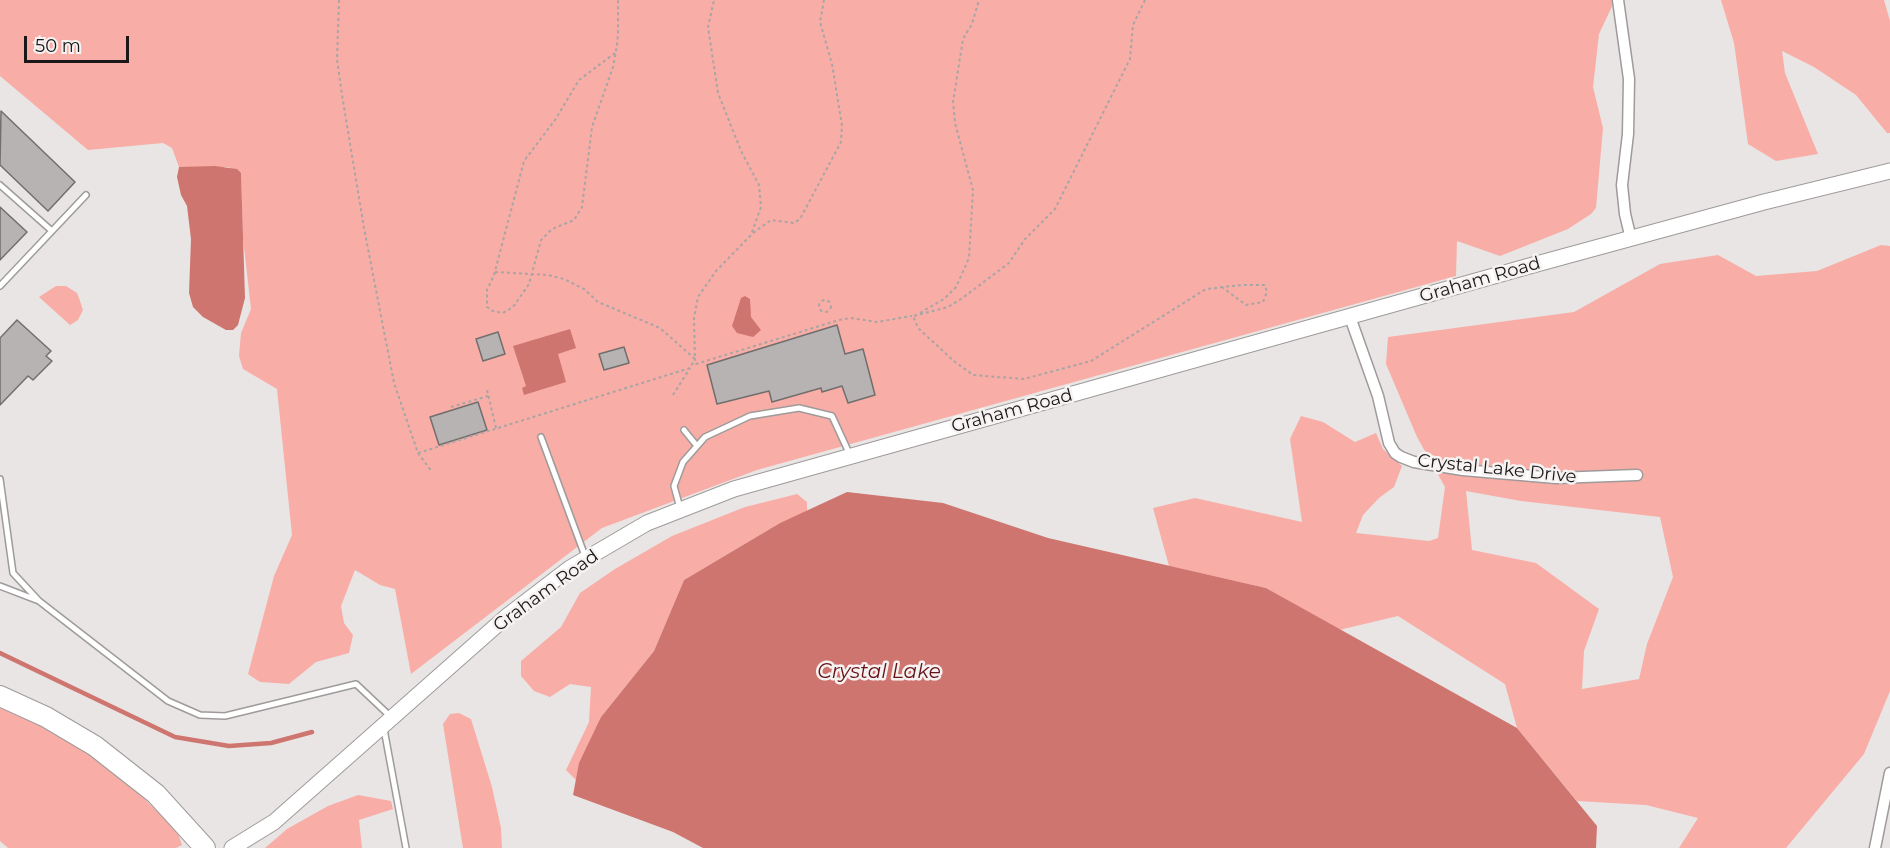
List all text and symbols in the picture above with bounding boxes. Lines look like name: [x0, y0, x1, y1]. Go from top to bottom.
scale bar: [27, 24, 132, 62]
text: 50 m: [35, 35, 81, 57]
street label: Graham Road: [1417, 252, 1543, 308]
street label: Graham Road: [949, 384, 1075, 438]
street label: Crystal Lake Drive: [1416, 450, 1578, 488]
street label: Graham Road: [489, 546, 603, 636]
water label: Crystal Lake: [817, 660, 941, 684]

